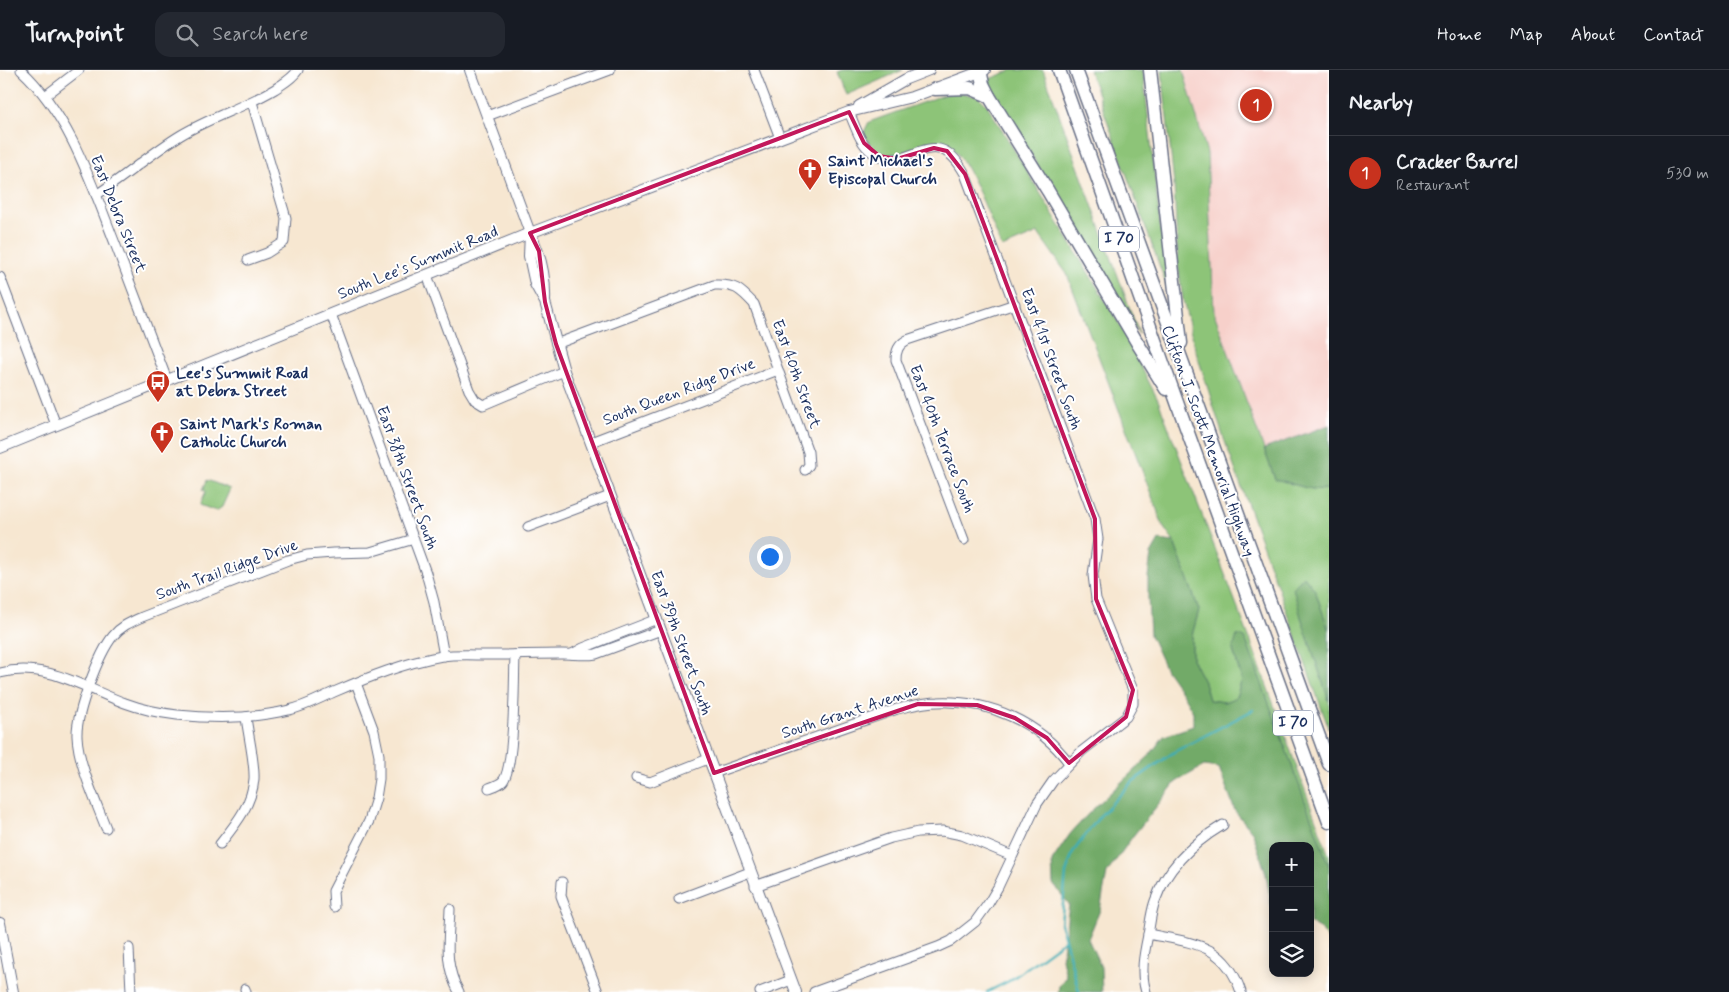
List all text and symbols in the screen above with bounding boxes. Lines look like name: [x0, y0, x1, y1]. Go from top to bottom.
search box: [155, 12, 505, 57]
text: Turnpoint: [25, 19, 125, 50]
icon: search: [173, 21, 201, 49]
text: Search here: [213, 22, 308, 47]
text: Home: [1437, 23, 1482, 47]
text: Map: [1510, 23, 1543, 47]
text: About: [1571, 23, 1615, 47]
text: Contact: [1643, 23, 1704, 47]
pin: 1: [1240, 86, 1272, 124]
text: Nearby: [1349, 89, 1413, 117]
text: Cracker Barrel: [1396, 150, 1518, 175]
place label: Saint Michael's Episcopal Church: [828, 151, 937, 190]
street label: East Debra Street: [85, 152, 151, 276]
church icon: Saint Michael's Episcopal Church: [797, 157, 823, 191]
text: 1: [1361, 163, 1369, 184]
text: 530 m: [1666, 163, 1709, 184]
text: Restaurant: [1396, 175, 1470, 196]
street label: South Lee's Summit Road: [335, 221, 501, 305]
road number: I 70: [1099, 226, 1139, 252]
street label: East 41st Street South: [1016, 285, 1086, 433]
street label: East 40th Street: [767, 317, 826, 432]
street label: Clifton J. Scott Memorial Highway: [1155, 322, 1260, 560]
street label: South Queen Ridge Drive: [600, 353, 758, 431]
street label: East 40th Terrace South: [904, 362, 980, 516]
place label: Lee's Summit Road at Debra Street: [176, 363, 308, 402]
bus stop icon: Lee's Summit Road at Debra Street: [145, 369, 171, 403]
street label: East 38th Street South: [371, 403, 443, 553]
place label: Saint Mark's Roman Catholic Church: [180, 414, 322, 453]
church icon: Saint Mark's Roman Catholic Church: [149, 420, 175, 454]
street label: South Trail Ridge Drive: [153, 534, 302, 606]
your location: [757, 544, 783, 570]
street label: East 39th Street South: [645, 568, 717, 718]
street label: South Grant Avenue: [779, 680, 921, 744]
road number: I 70: [1273, 710, 1313, 736]
map controls: [1269, 842, 1314, 977]
button: +: [1269, 842, 1314, 887]
button: −: [1269, 887, 1314, 932]
button: layers: [1269, 932, 1314, 977]

